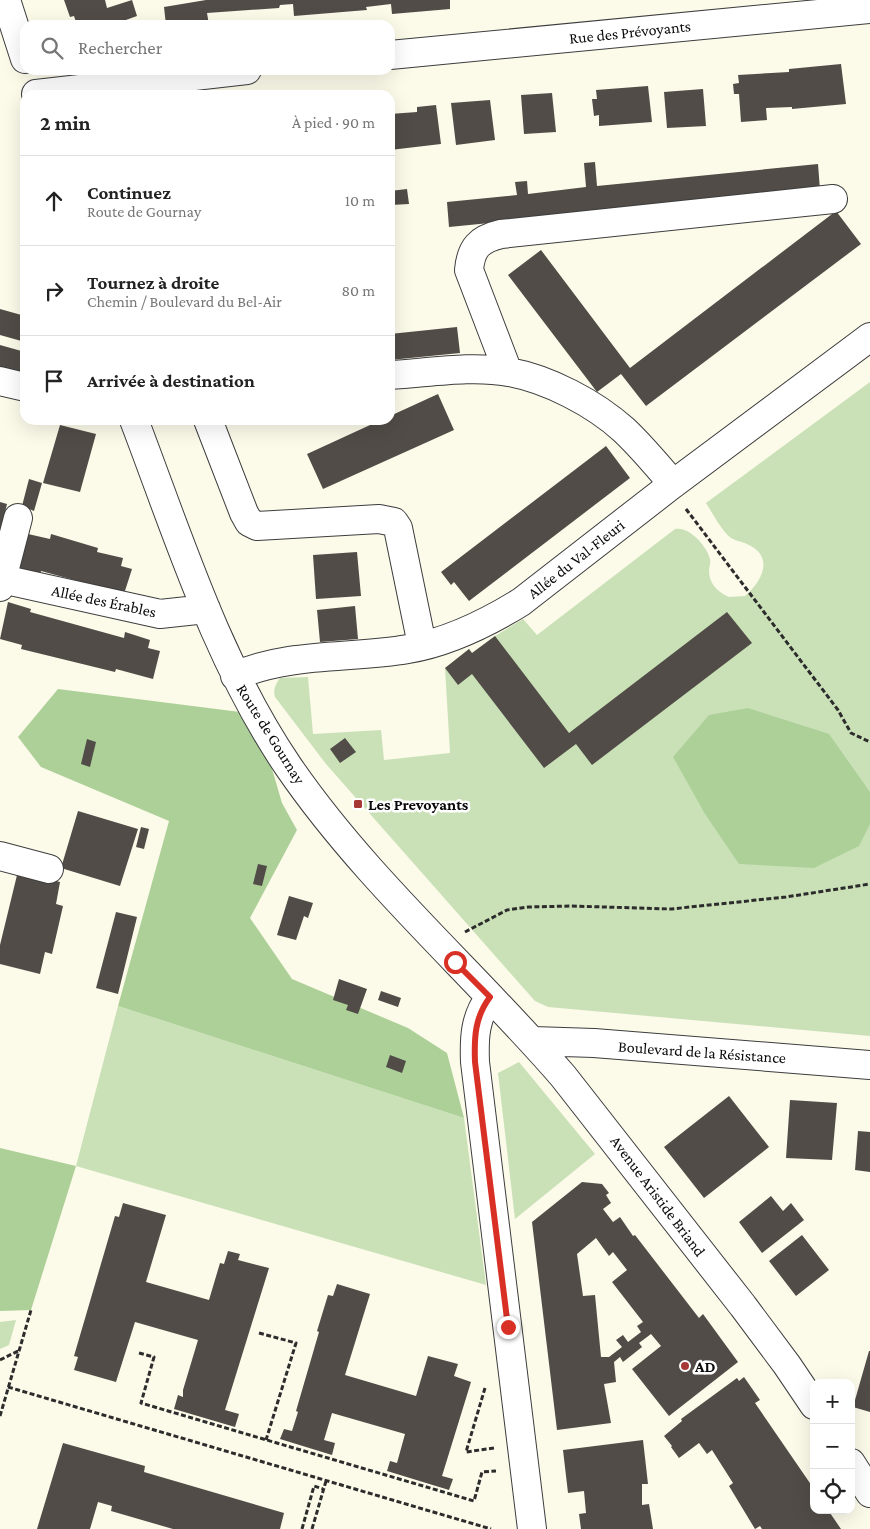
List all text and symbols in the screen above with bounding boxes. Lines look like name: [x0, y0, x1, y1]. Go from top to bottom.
street label: Rue des Prévoyants: [568, 17, 692, 48]
search box: [20, 20, 395, 75]
icon: search: [38, 34, 66, 62]
text: Rechercher: [78, 37, 162, 58]
text: 2 min: [40, 111, 91, 135]
text: À pied · 90 m: [292, 114, 375, 131]
text: Continuez: [87, 182, 171, 203]
icon: ahead: [40, 187, 68, 215]
text: 10 m: [345, 192, 375, 209]
text: Route de Gournay: [87, 203, 201, 220]
text: Tournez à droite: [87, 272, 219, 293]
icon: right: [40, 277, 68, 305]
text: 80 m: [341, 282, 375, 299]
text: Chemin / Boulevard du Bel-Air: [87, 293, 282, 310]
icon: arrive: [40, 367, 68, 395]
text: Arrivée à destination: [87, 370, 255, 391]
street label: Allée du Val-Fleuri: [524, 516, 628, 602]
street label: Allée des Érables: [50, 582, 158, 620]
street label: Route de Gournay: [233, 681, 309, 788]
place label: Les Prevoyants: [368, 796, 469, 813]
marker: Les Prevoyants: [352, 798, 364, 810]
route start: [444, 951, 467, 974]
street label: Boulevard de la Résistance: [618, 1038, 786, 1066]
street label: Avenue Aristide Briand: [607, 1132, 709, 1260]
route end: [497, 1316, 520, 1339]
place label: AD: [694, 1358, 716, 1375]
marker: AD: [679, 1360, 691, 1372]
map controls: [810, 1379, 855, 1514]
button: +: [810, 1379, 855, 1424]
button: −: [810, 1424, 855, 1469]
button: locate: [810, 1469, 855, 1514]

